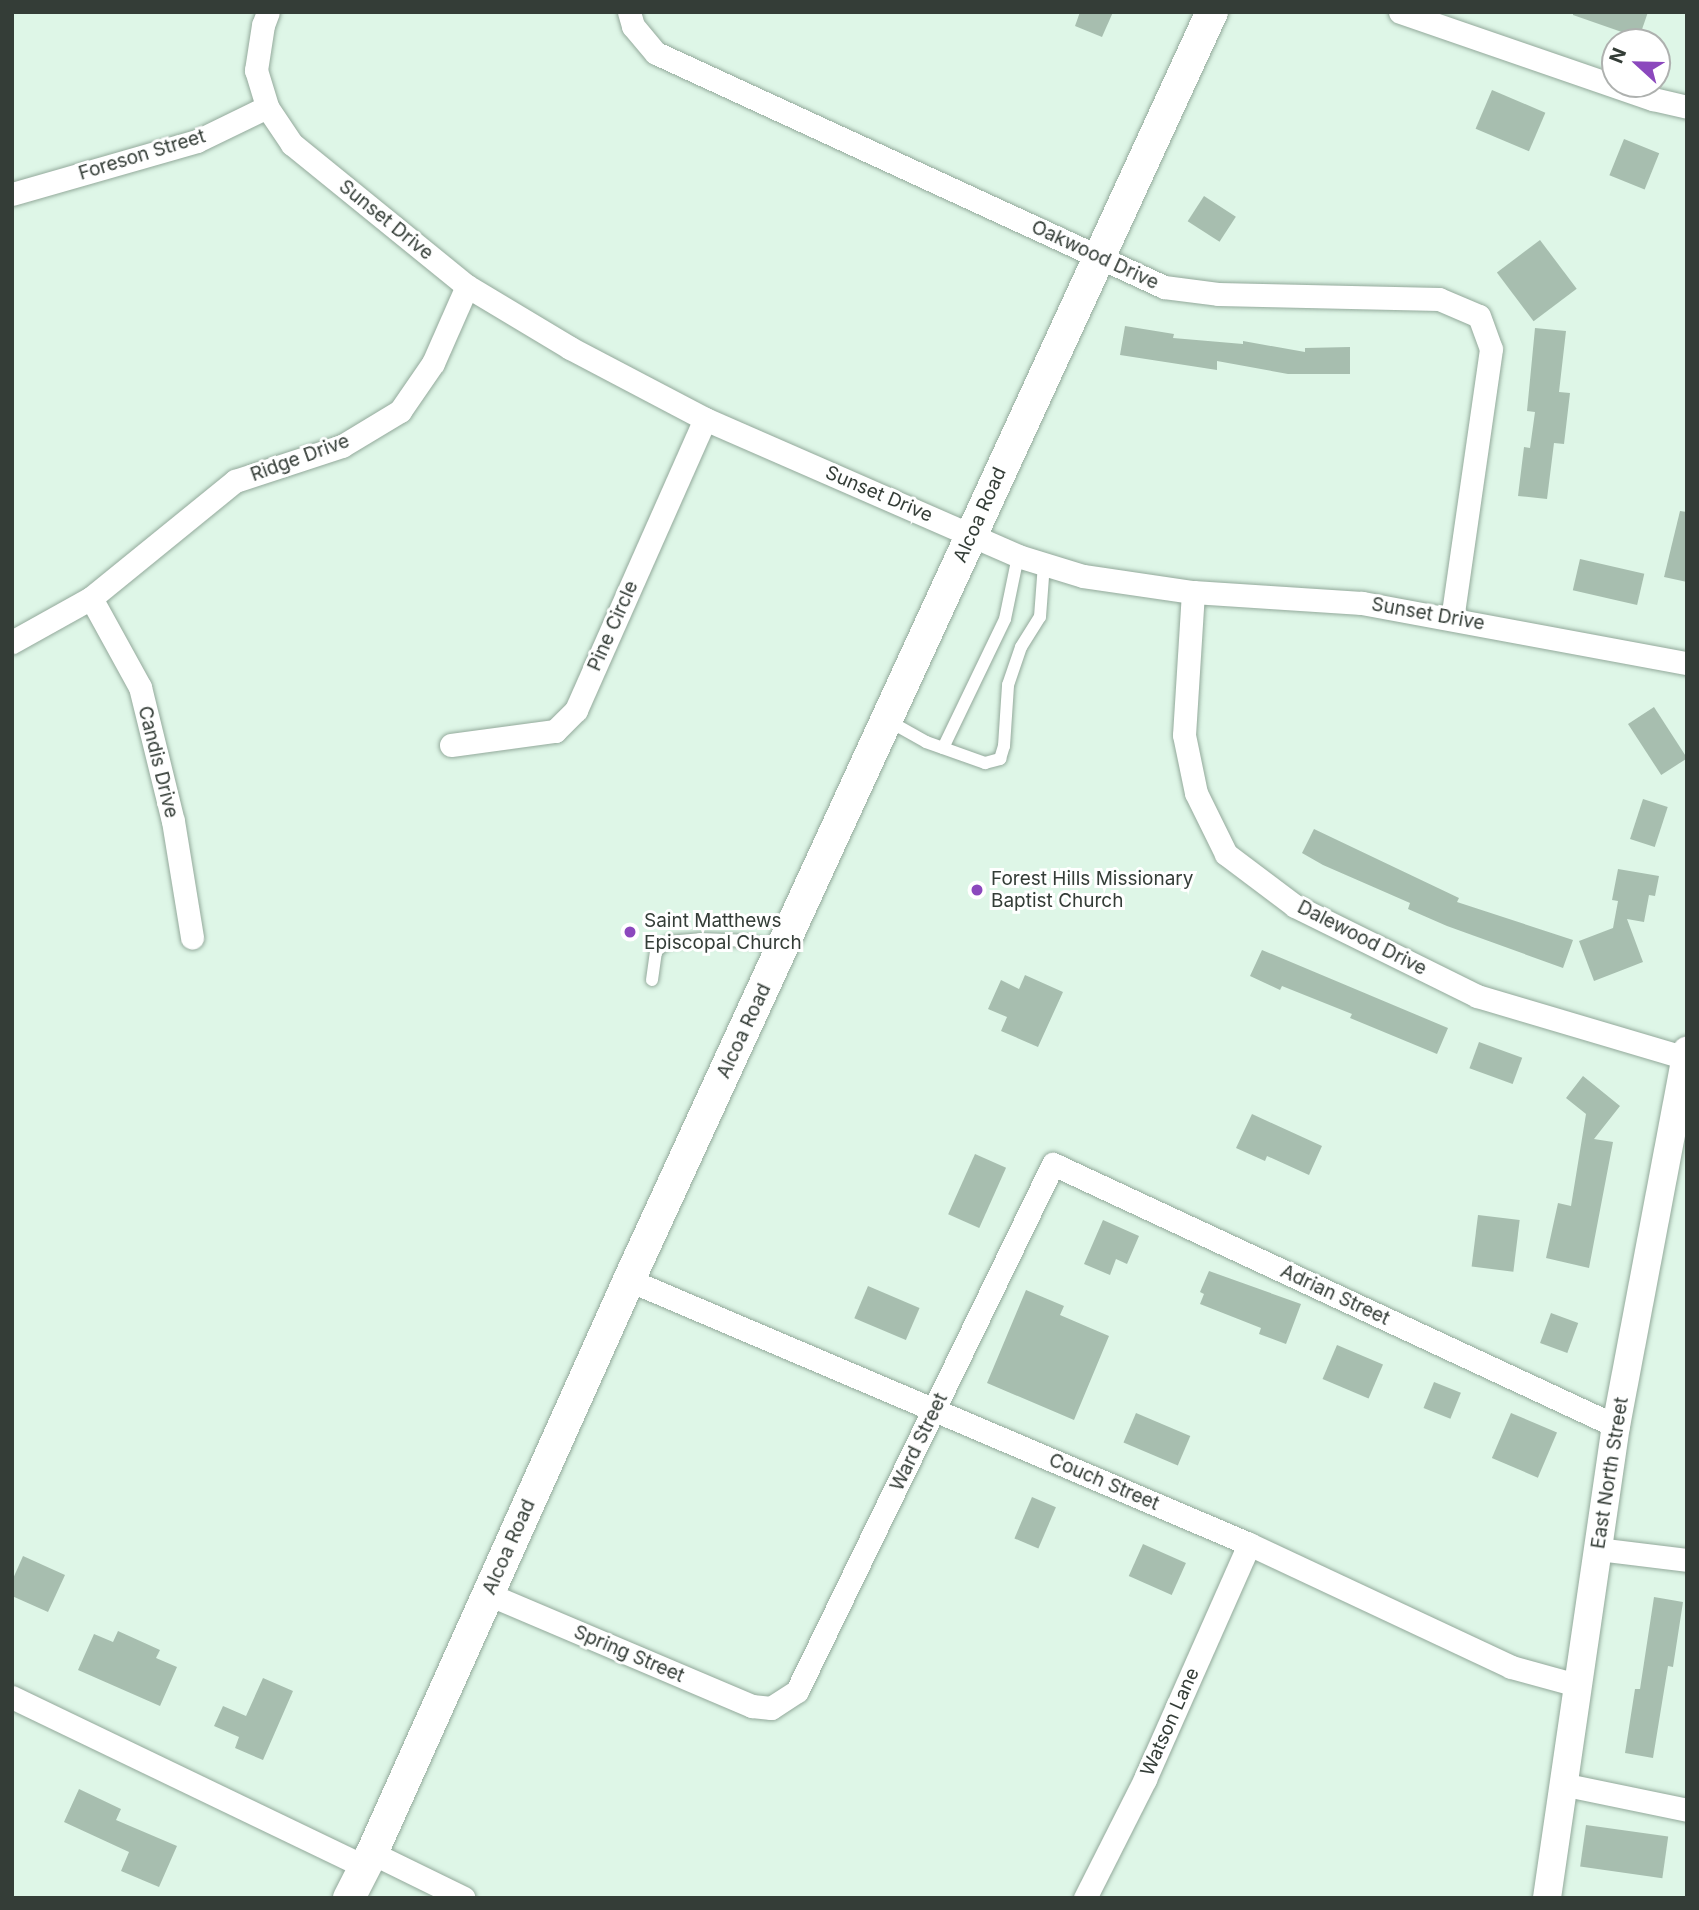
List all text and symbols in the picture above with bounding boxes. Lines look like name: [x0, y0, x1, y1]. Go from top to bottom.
north arrow: [1601, 28, 1671, 98]
text: N: [1605, 45, 1631, 67]
street label: Foreson Street: [76, 125, 208, 185]
street label: Sunset Drive: [334, 175, 438, 265]
street label: Oakwood Drive: [1028, 216, 1162, 294]
street label: Ridge Drive: [247, 430, 353, 486]
street label: Sunset Drive: [822, 461, 936, 527]
street label: Alcoa Road: [949, 464, 1011, 566]
street label: Pine Circle: [583, 577, 643, 675]
street label: Sunset Drive: [1370, 593, 1486, 635]
street label: Candis Drive: [133, 704, 183, 820]
place label: Forest Hills Missionary Baptist Church: [991, 868, 1193, 912]
marker: Forest Hills Missionary Baptist Church: [969, 882, 985, 898]
street label: Dalewood Drive: [1294, 896, 1430, 980]
place label: Saint Matthews Episcopal Church: [644, 910, 802, 954]
marker: Saint Matthews Episcopal Church: [622, 924, 638, 940]
street label: Alcoa Road: [712, 980, 776, 1082]
street label: Adrian Street: [1277, 1260, 1393, 1330]
street label: Ward Street: [886, 1389, 952, 1495]
street label: East North Street: [1587, 1396, 1633, 1550]
street label: Couch Street: [1045, 1449, 1163, 1515]
street label: Alcoa Road: [478, 1496, 540, 1598]
street label: Spring Street: [570, 1621, 688, 1687]
street label: Watson Lane: [1136, 1664, 1204, 1780]

